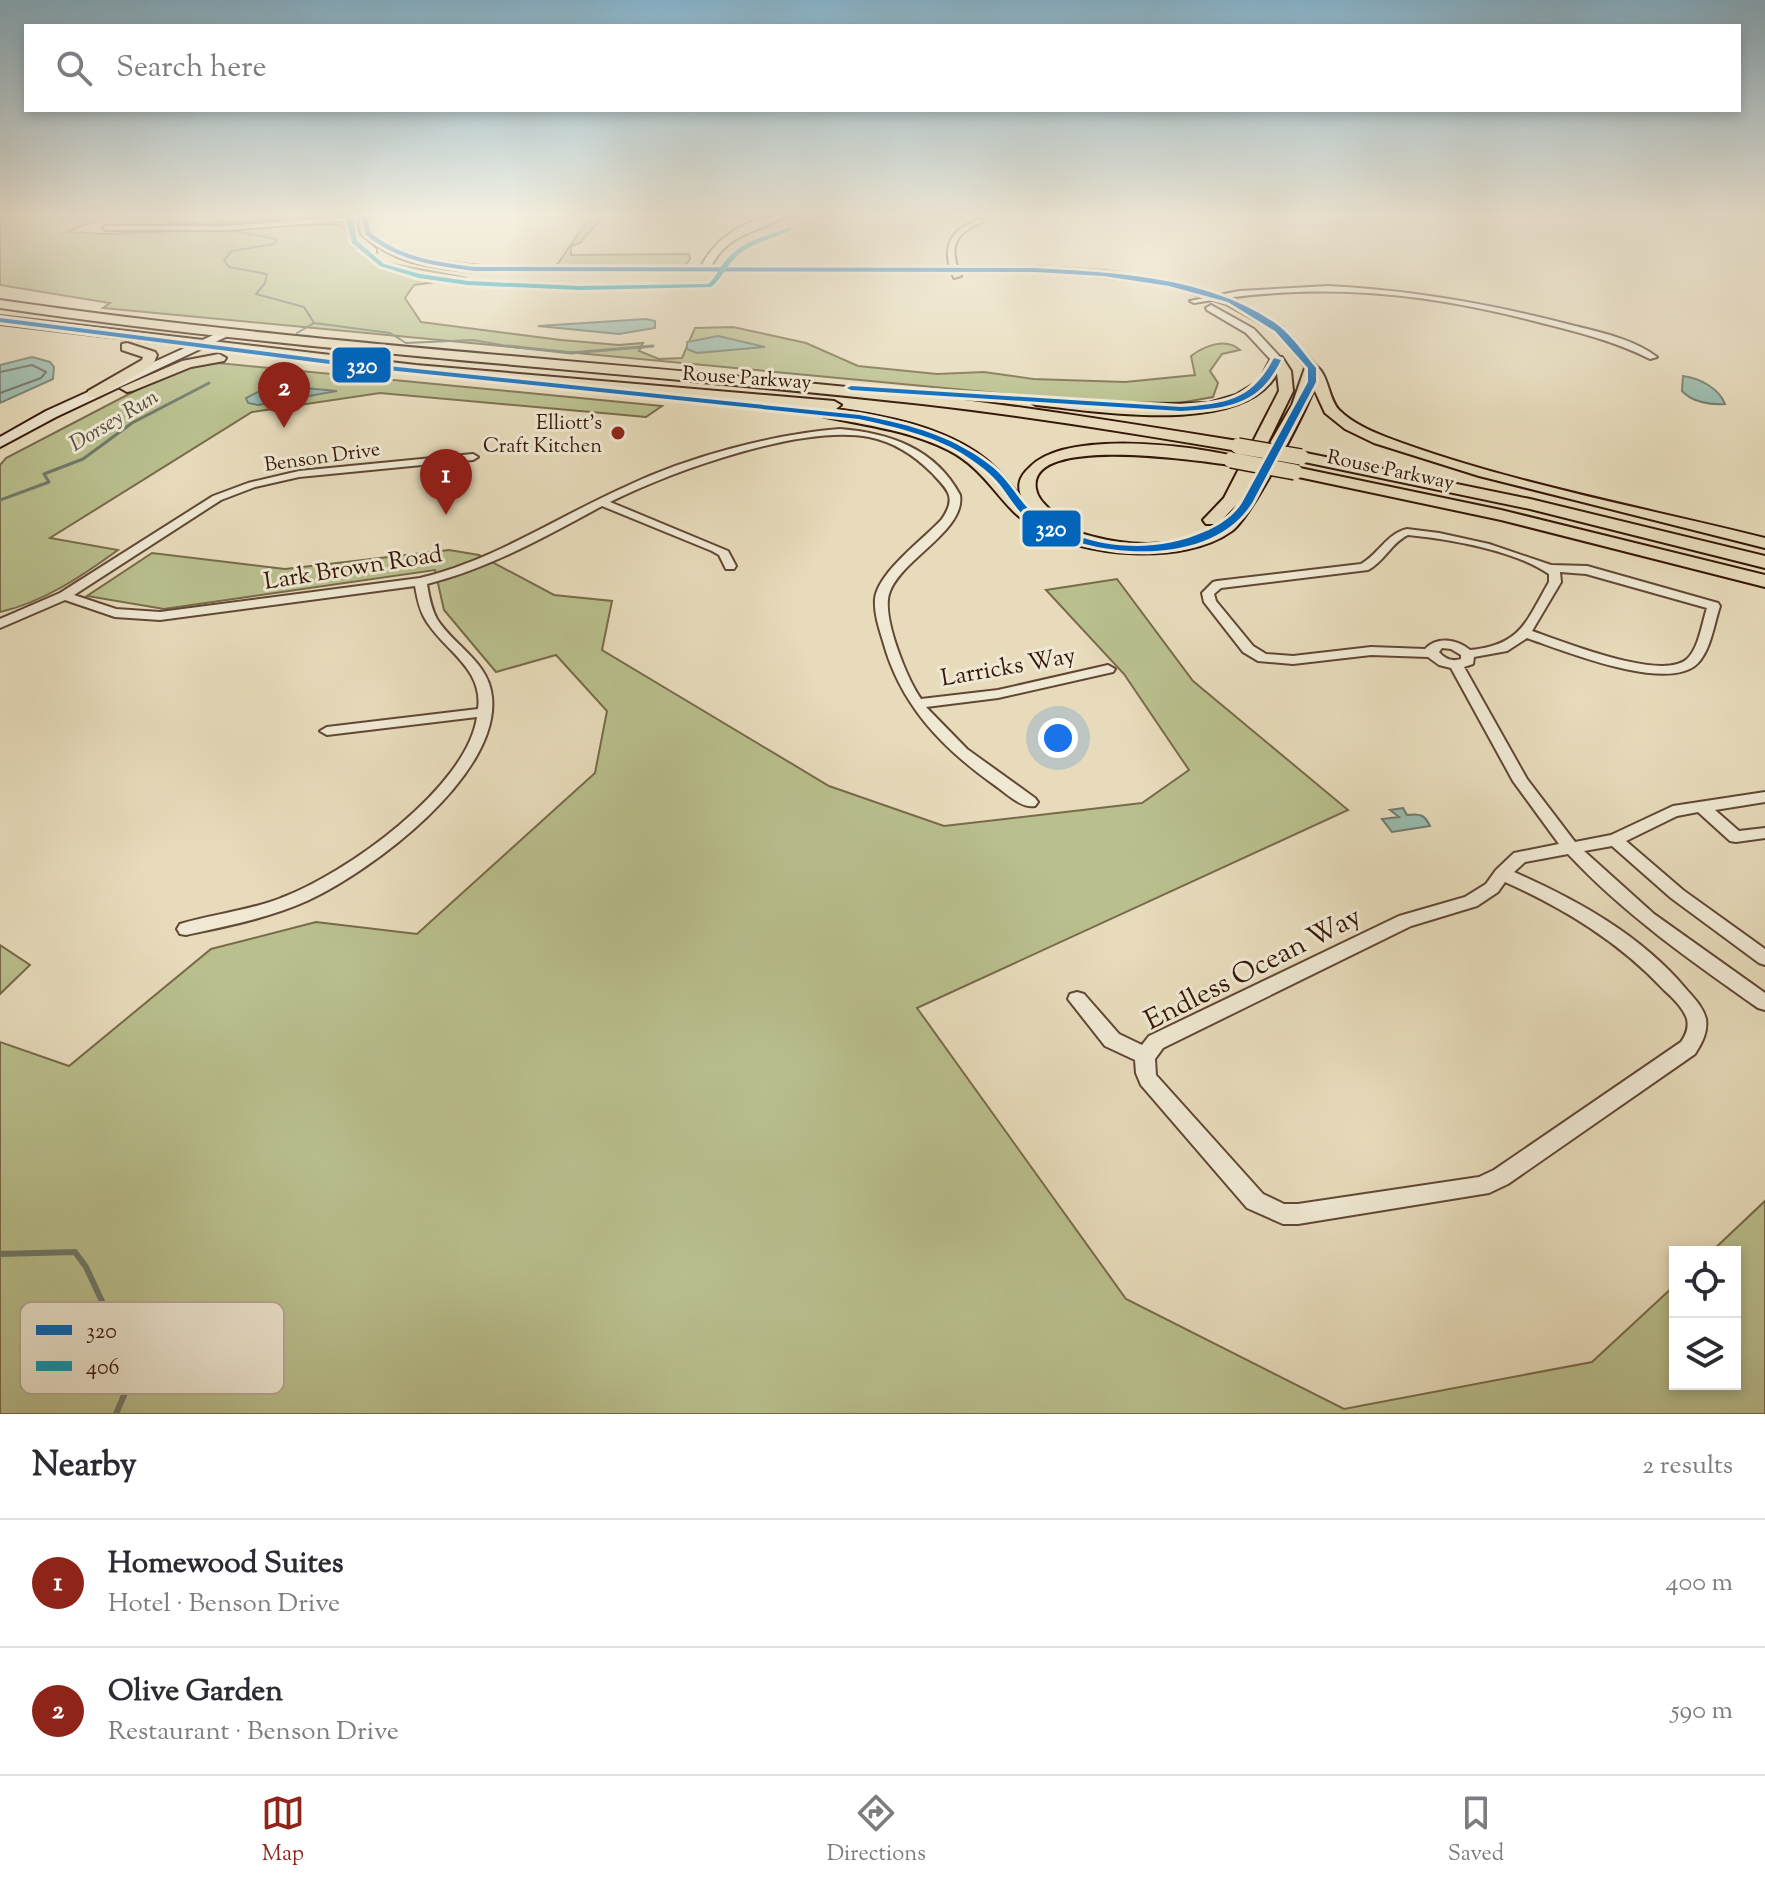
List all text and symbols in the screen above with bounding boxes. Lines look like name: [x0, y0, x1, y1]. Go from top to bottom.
search box: [24, 24, 1741, 112]
icon: search: [52, 46, 96, 90]
text: Search here: [116, 47, 266, 90]
line badge: 320: [331, 346, 392, 384]
text: 320: [347, 352, 378, 384]
street label: Rouse Parkway: [681, 361, 812, 398]
pin: 2: [258, 362, 310, 428]
water label: Dorsey Run: [64, 382, 166, 461]
place label: Elliott's Craft Kitchen: [483, 410, 602, 462]
marker: Elliott's Craft Kitchen: [609, 424, 627, 442]
street label: Benson Drive: [263, 436, 382, 481]
street label: Rouse Parkway: [1324, 444, 1457, 499]
pin: 1: [420, 449, 472, 515]
line badge: 320: [1021, 509, 1082, 548]
text: 320: [1036, 515, 1067, 547]
street label: Lark Brown Road: [262, 538, 445, 600]
street label: Larricks Way: [938, 639, 1078, 697]
your location: [1038, 718, 1078, 758]
street label: Endless Ocean Way: [1138, 898, 1369, 1042]
map controls: [1669, 1246, 1741, 1390]
button: locate: [1669, 1246, 1741, 1318]
legend: [20, 1302, 284, 1394]
text: 320: [86, 1317, 117, 1349]
button: layers: [1669, 1318, 1741, 1390]
text: 406: [86, 1353, 119, 1385]
text: Nearby: [32, 1442, 137, 1491]
text: 2 results: [1642, 1448, 1733, 1485]
text: Homewood Suites: [108, 1543, 343, 1586]
text: 1: [54, 1565, 62, 1602]
text: 400 m: [1666, 1565, 1733, 1602]
text: Hotel · Benson Drive: [108, 1586, 340, 1623]
text: Olive Garden: [108, 1671, 283, 1714]
text: 2: [52, 1693, 64, 1730]
text: 590 m: [1671, 1693, 1733, 1730]
text: Restaurant · Benson Drive: [108, 1714, 399, 1751]
tab: Map: [261, 1791, 305, 1871]
tab: Directions: [827, 1791, 926, 1871]
tab: Saved: [1448, 1791, 1504, 1871]

